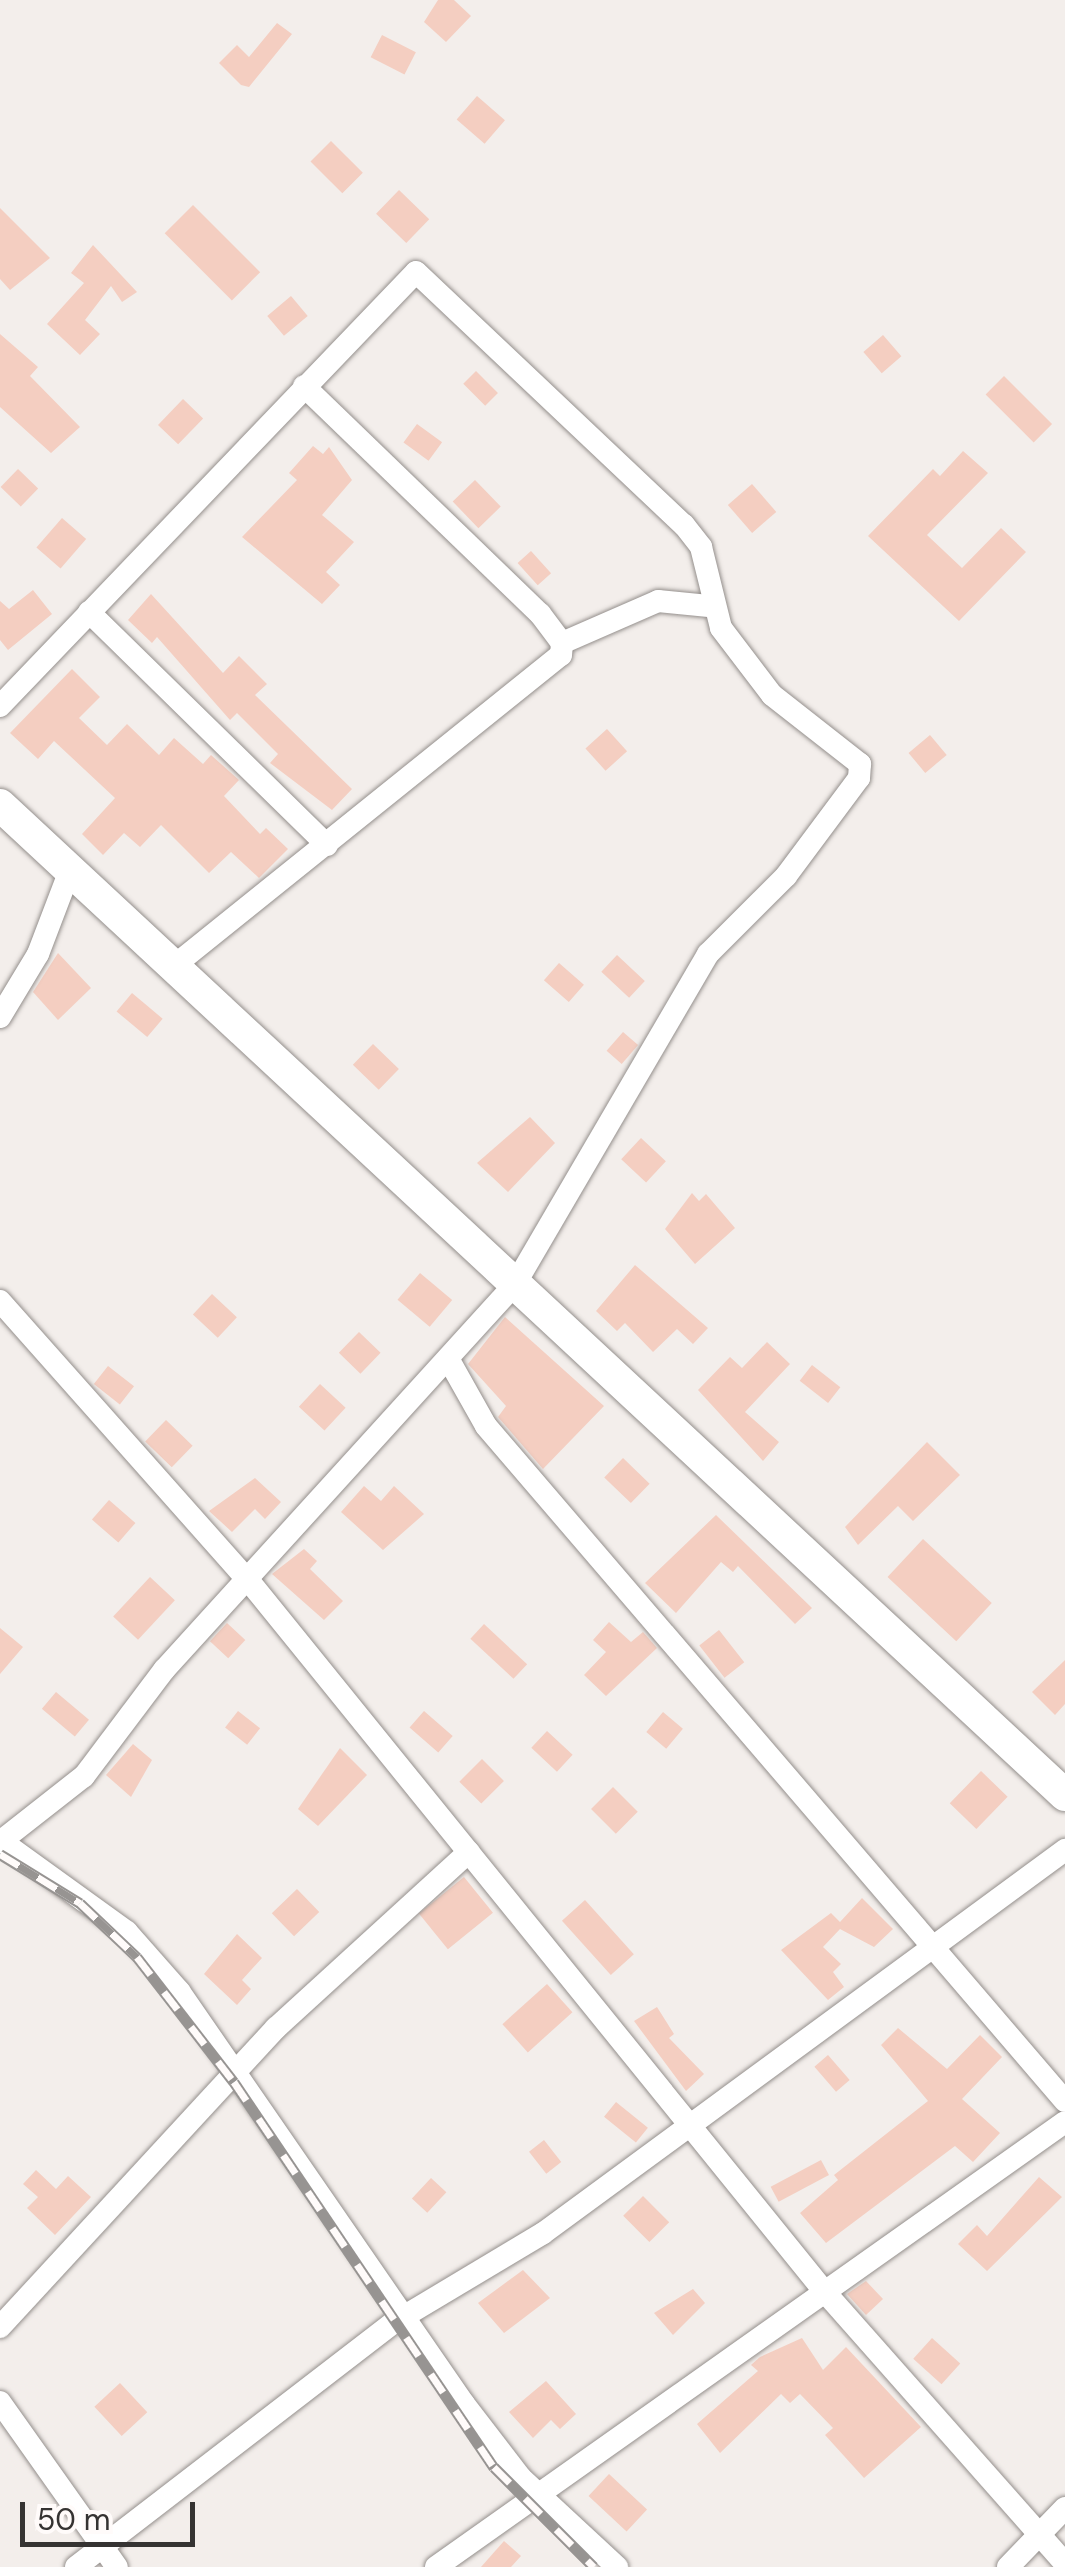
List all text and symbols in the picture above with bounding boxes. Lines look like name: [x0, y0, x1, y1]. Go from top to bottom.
scale bar: [25, 2482, 200, 2544]
text: 50 m: [37, 2500, 111, 2539]

